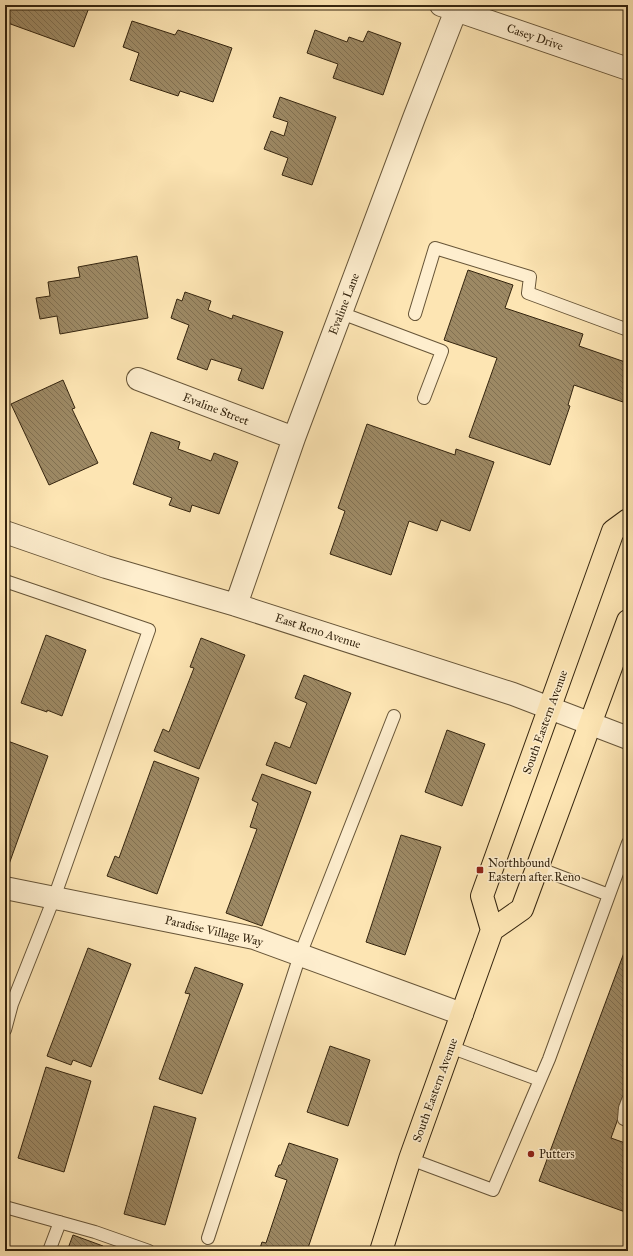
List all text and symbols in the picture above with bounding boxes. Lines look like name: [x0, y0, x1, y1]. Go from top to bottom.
street label: Casey Drive: [505, 21, 565, 53]
street label: Evaline Lane: [326, 271, 362, 337]
street label: Evaline Street: [181, 390, 252, 428]
street label: East Reno Avenue: [273, 611, 363, 651]
street label: South Eastern Avenue: [520, 668, 570, 776]
place label: Northbound Eastern after Reno: [488, 856, 580, 884]
marker: Northbound Eastern after Reno: [475, 865, 485, 875]
street label: Paradise Village Way: [163, 913, 265, 950]
street label: South Eastern Avenue: [410, 1036, 460, 1144]
place label: Putters: [539, 1147, 575, 1161]
marker: Putters: [526, 1149, 536, 1159]

